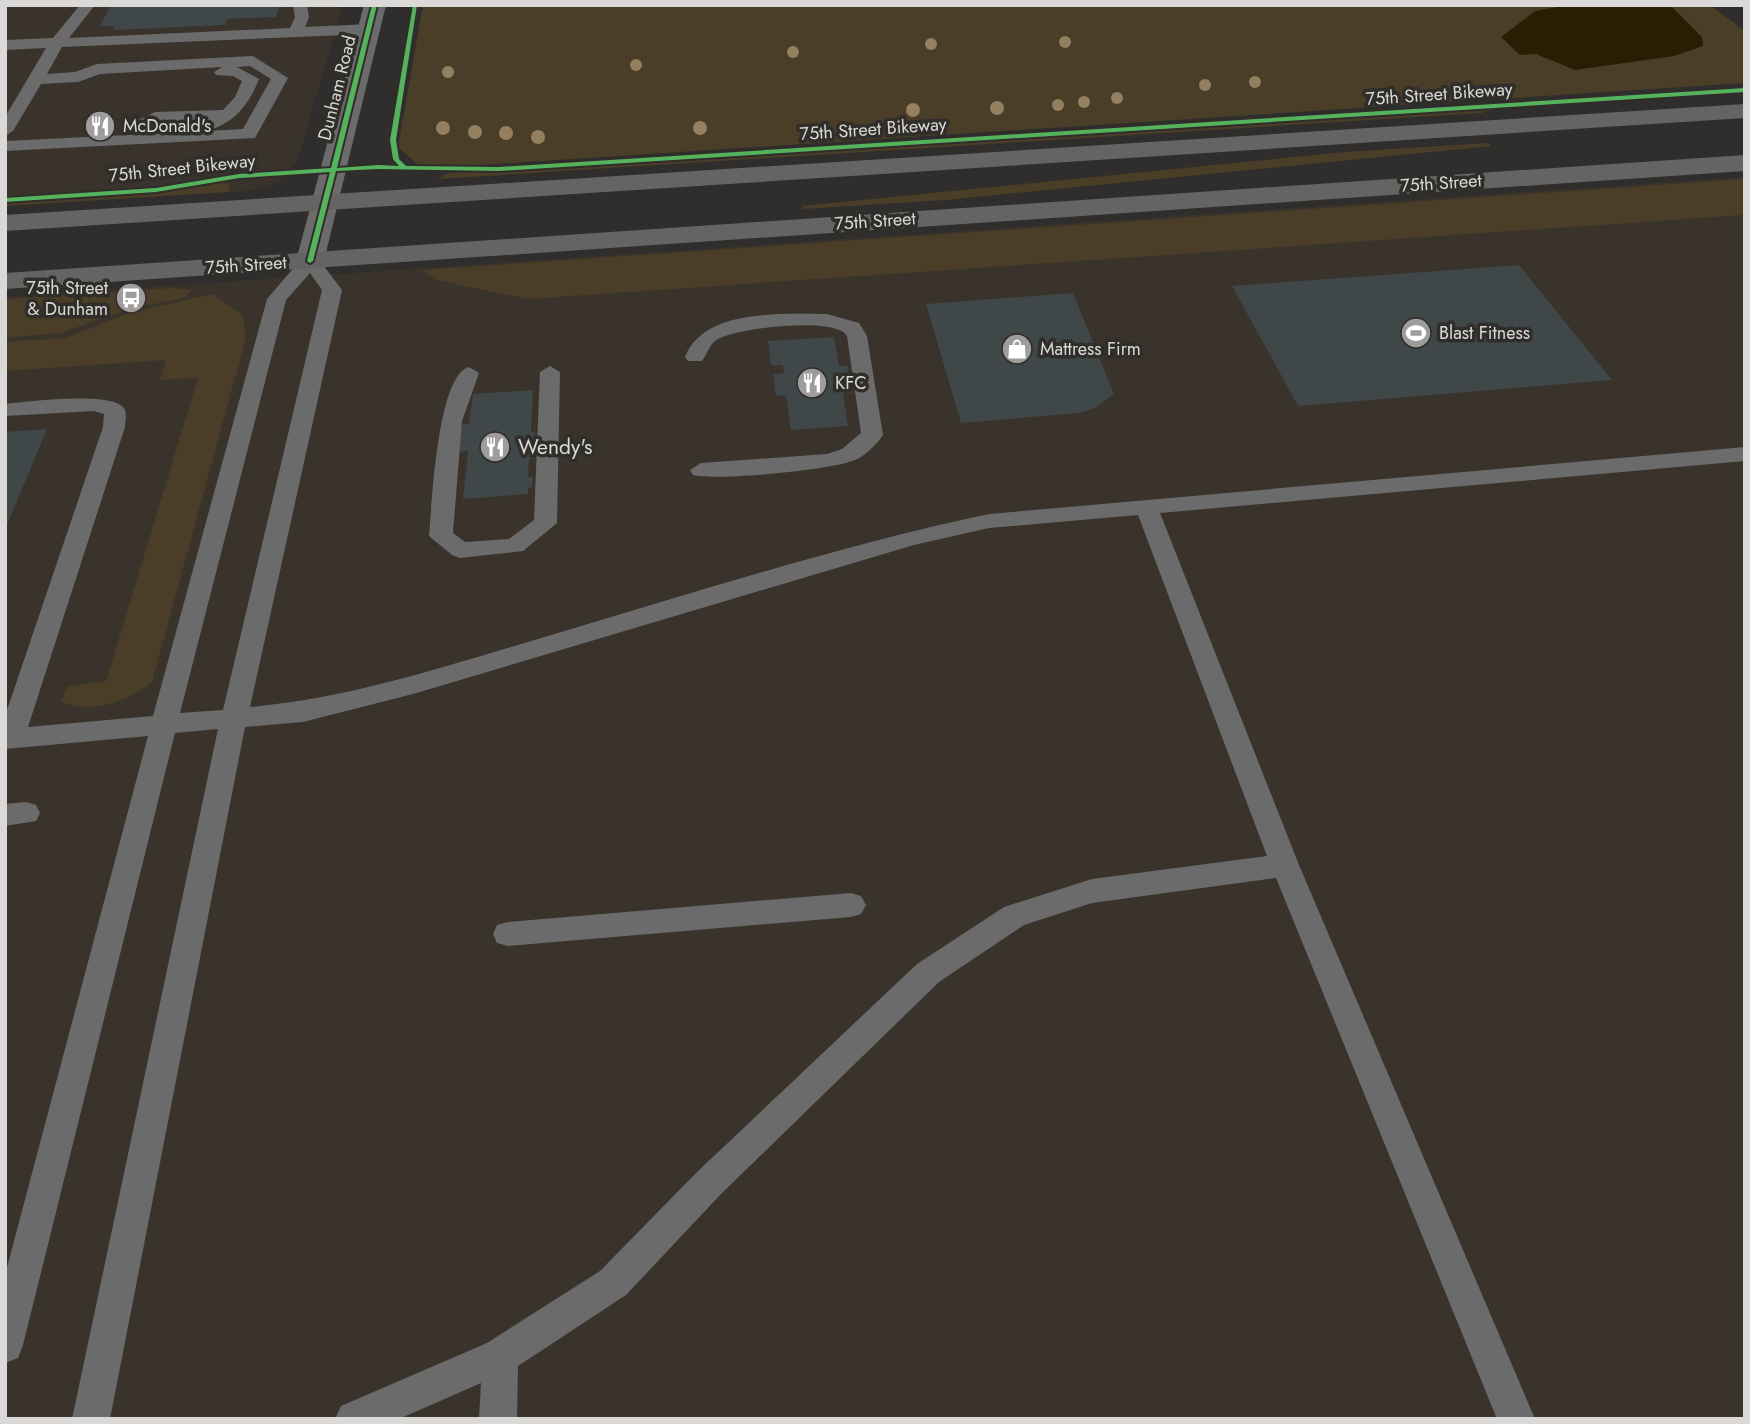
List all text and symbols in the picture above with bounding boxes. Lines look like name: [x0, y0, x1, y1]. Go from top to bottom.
street label: Dunham Road: [311, 33, 363, 143]
street label: 75th Street Bikeway: [1365, 76, 1513, 112]
restaurant icon: McDonald's: [83, 109, 117, 143]
street label: 75th Street Bikeway: [799, 111, 947, 147]
place label: McDonald's: [123, 113, 211, 139]
street label: 75th Street Bikeway: [107, 147, 257, 189]
street label: 75th Street: [1399, 167, 1483, 199]
street label: 75th Street: [833, 205, 917, 237]
street label: 75th Street: [204, 249, 288, 281]
place label: 75th Street & Dunham: [26, 275, 109, 322]
bus stop icon: 75th Street & Dunham: [114, 281, 148, 315]
sports icon: Blast Fitness: [1399, 316, 1433, 350]
place label: Blast Fitness: [1439, 320, 1530, 346]
shop icon: Mattress Firm: [1000, 332, 1034, 366]
place label: Mattress Firm: [1040, 336, 1141, 362]
restaurant icon: KFC: [795, 366, 829, 400]
place label: KFC: [835, 370, 867, 396]
restaurant icon: Wendy's: [478, 430, 512, 464]
place label: Wendy's: [518, 432, 593, 462]

